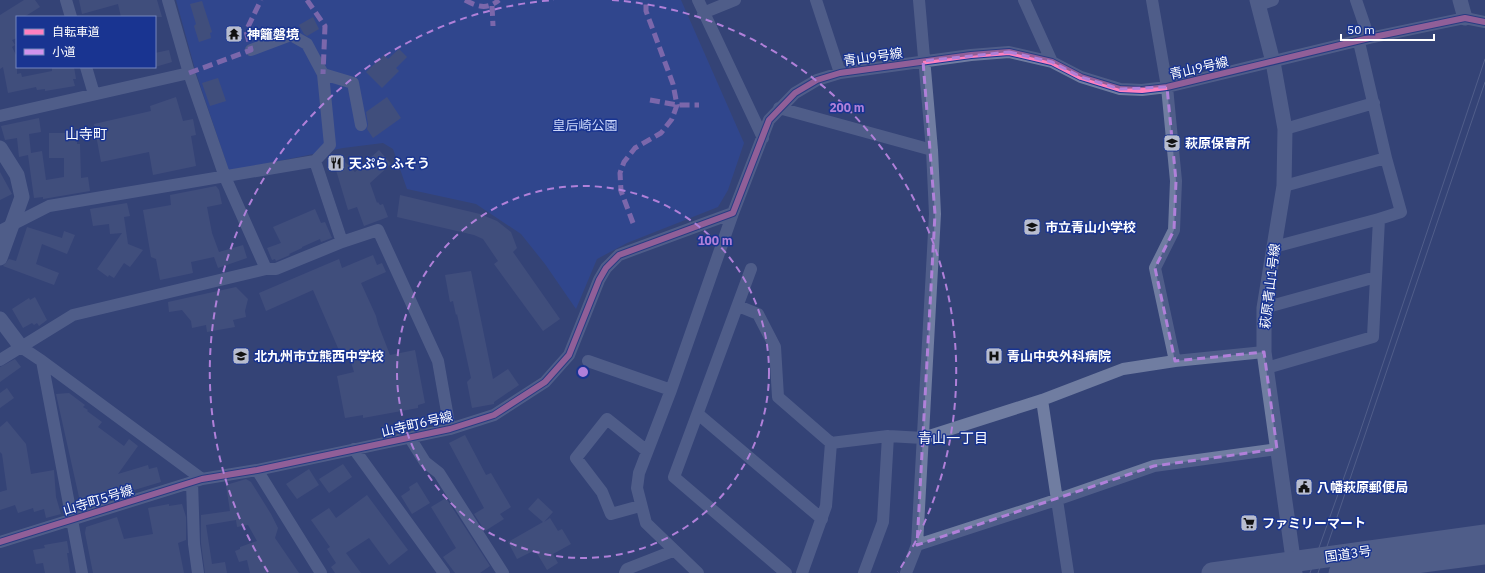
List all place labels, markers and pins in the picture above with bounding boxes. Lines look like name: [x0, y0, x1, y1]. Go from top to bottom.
temple icon: 神籬磐境: [224, 24, 244, 44]
place label: 神籬磐境: [247, 26, 300, 43]
school or university icon: 萩原保育所: [1162, 133, 1182, 153]
place label: 萩原保育所: [1185, 135, 1250, 152]
restaurant icon: 天ぷら ふそう: [326, 153, 346, 173]
place label: 天ぷら ふそう: [349, 155, 430, 172]
school or university icon: 市立青山小学校: [1022, 217, 1042, 237]
place label: 市立青山小学校: [1045, 219, 1136, 236]
school or university icon: 北九州市立熊西中学校: [231, 346, 251, 366]
hospital icon: 青山中央外科病院: [984, 346, 1004, 366]
place label: 北九州市立熊西中学校: [254, 348, 384, 365]
place label: 青山中央外科病院: [1007, 348, 1111, 365]
centre of rings: [576, 365, 590, 379]
public building icon: 八幡萩原郵便局: [1294, 477, 1314, 497]
place label: 八幡萩原郵便局: [1317, 479, 1408, 496]
supermarket icon: ファミリーマート: [1239, 513, 1259, 533]
place label: ファミリーマート: [1262, 515, 1366, 532]

